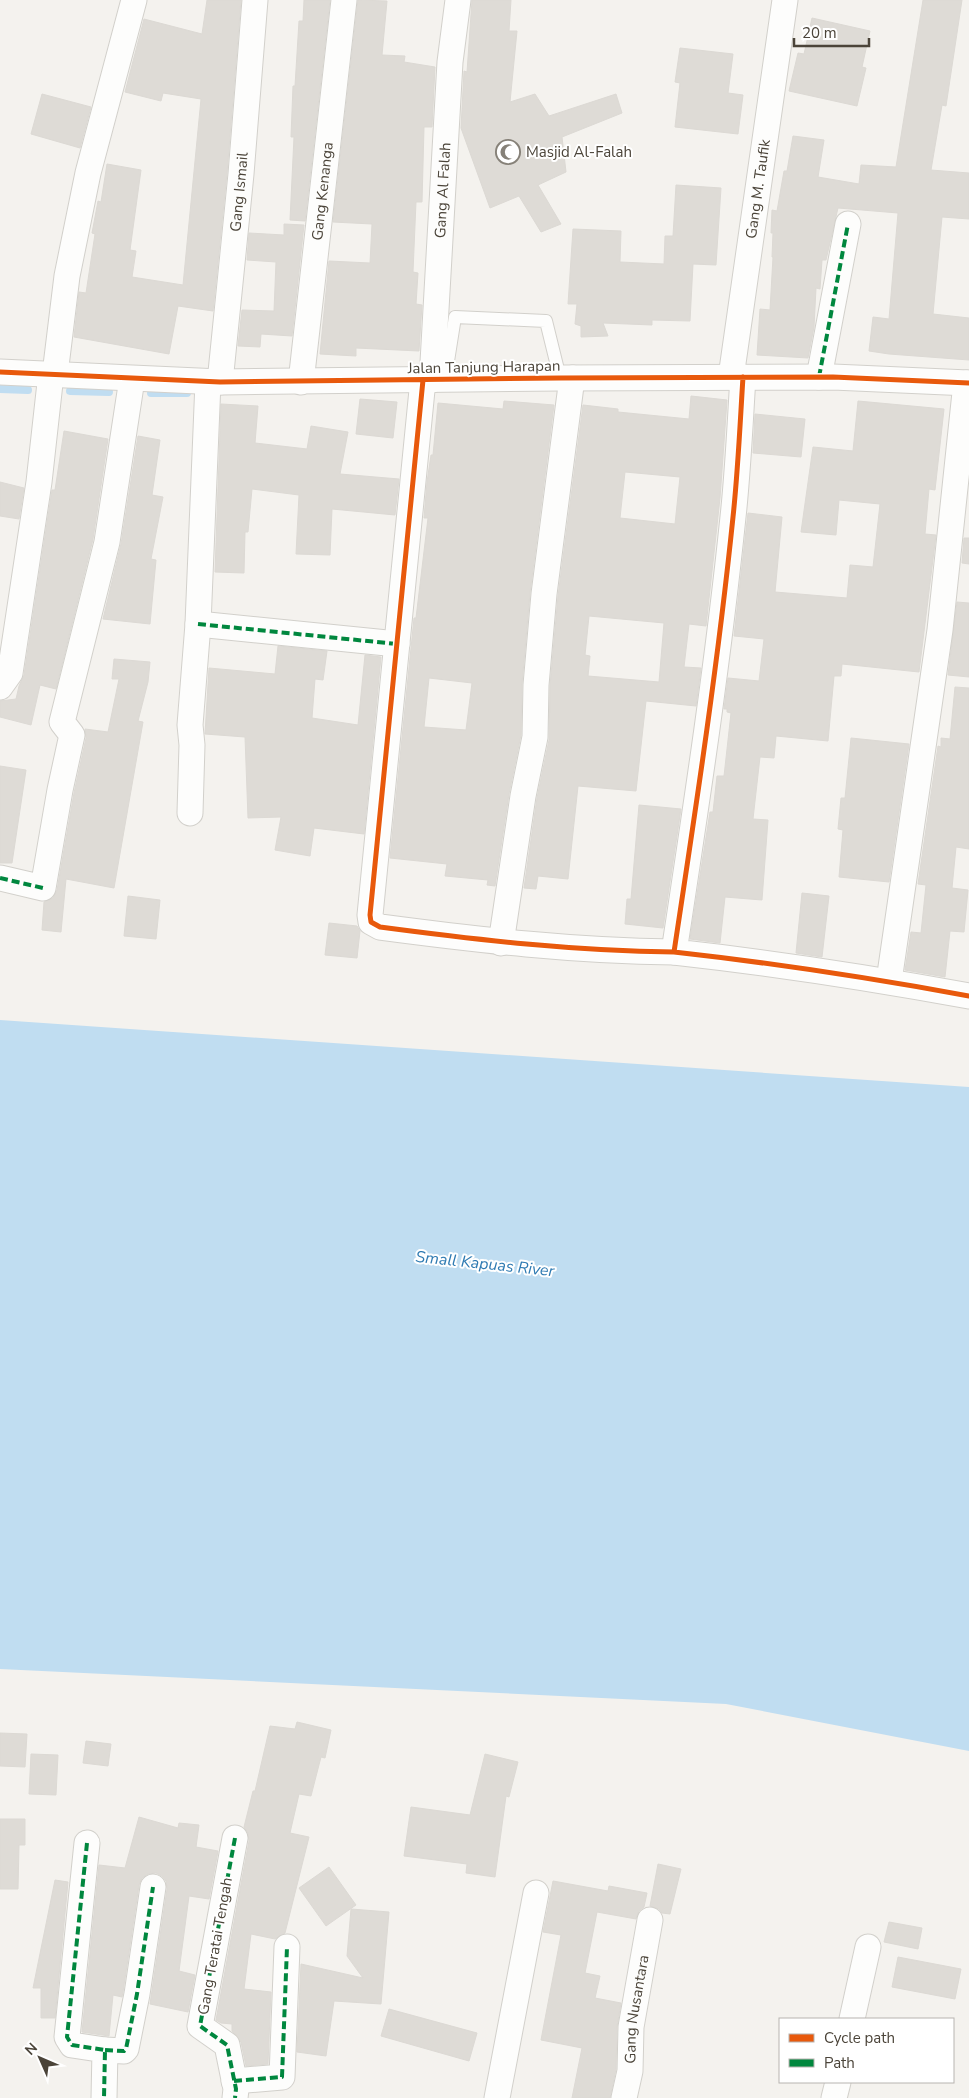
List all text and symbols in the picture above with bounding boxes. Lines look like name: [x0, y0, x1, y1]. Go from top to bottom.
scale bar: [794, 15, 869, 47]
text: 20 m: [802, 23, 837, 43]
street label: Gang M. Taufik: [741, 137, 775, 240]
mosque icon: Masjid Al-Falah: [495, 139, 521, 165]
street label: Gang Kenanga: [307, 141, 338, 242]
street label: Gang Al Falah: [430, 142, 455, 239]
place label: Masjid Al-Falah: [526, 142, 632, 162]
street label: Gang Ismail: [225, 151, 253, 233]
street label: Jalan Tanjung Harapan: [406, 356, 561, 378]
water label: Small Kapuas River: [414, 1246, 557, 1282]
street label: Gang Teratai Tengah: [193, 1876, 237, 2016]
street label: Gang Nusantara: [620, 1953, 654, 2064]
legend: [779, 2018, 954, 2083]
text: Cycle path: [824, 2028, 895, 2048]
north arrow: [15, 2033, 65, 2083]
text: N: [21, 2039, 42, 2060]
text: Path: [824, 2053, 855, 2073]

